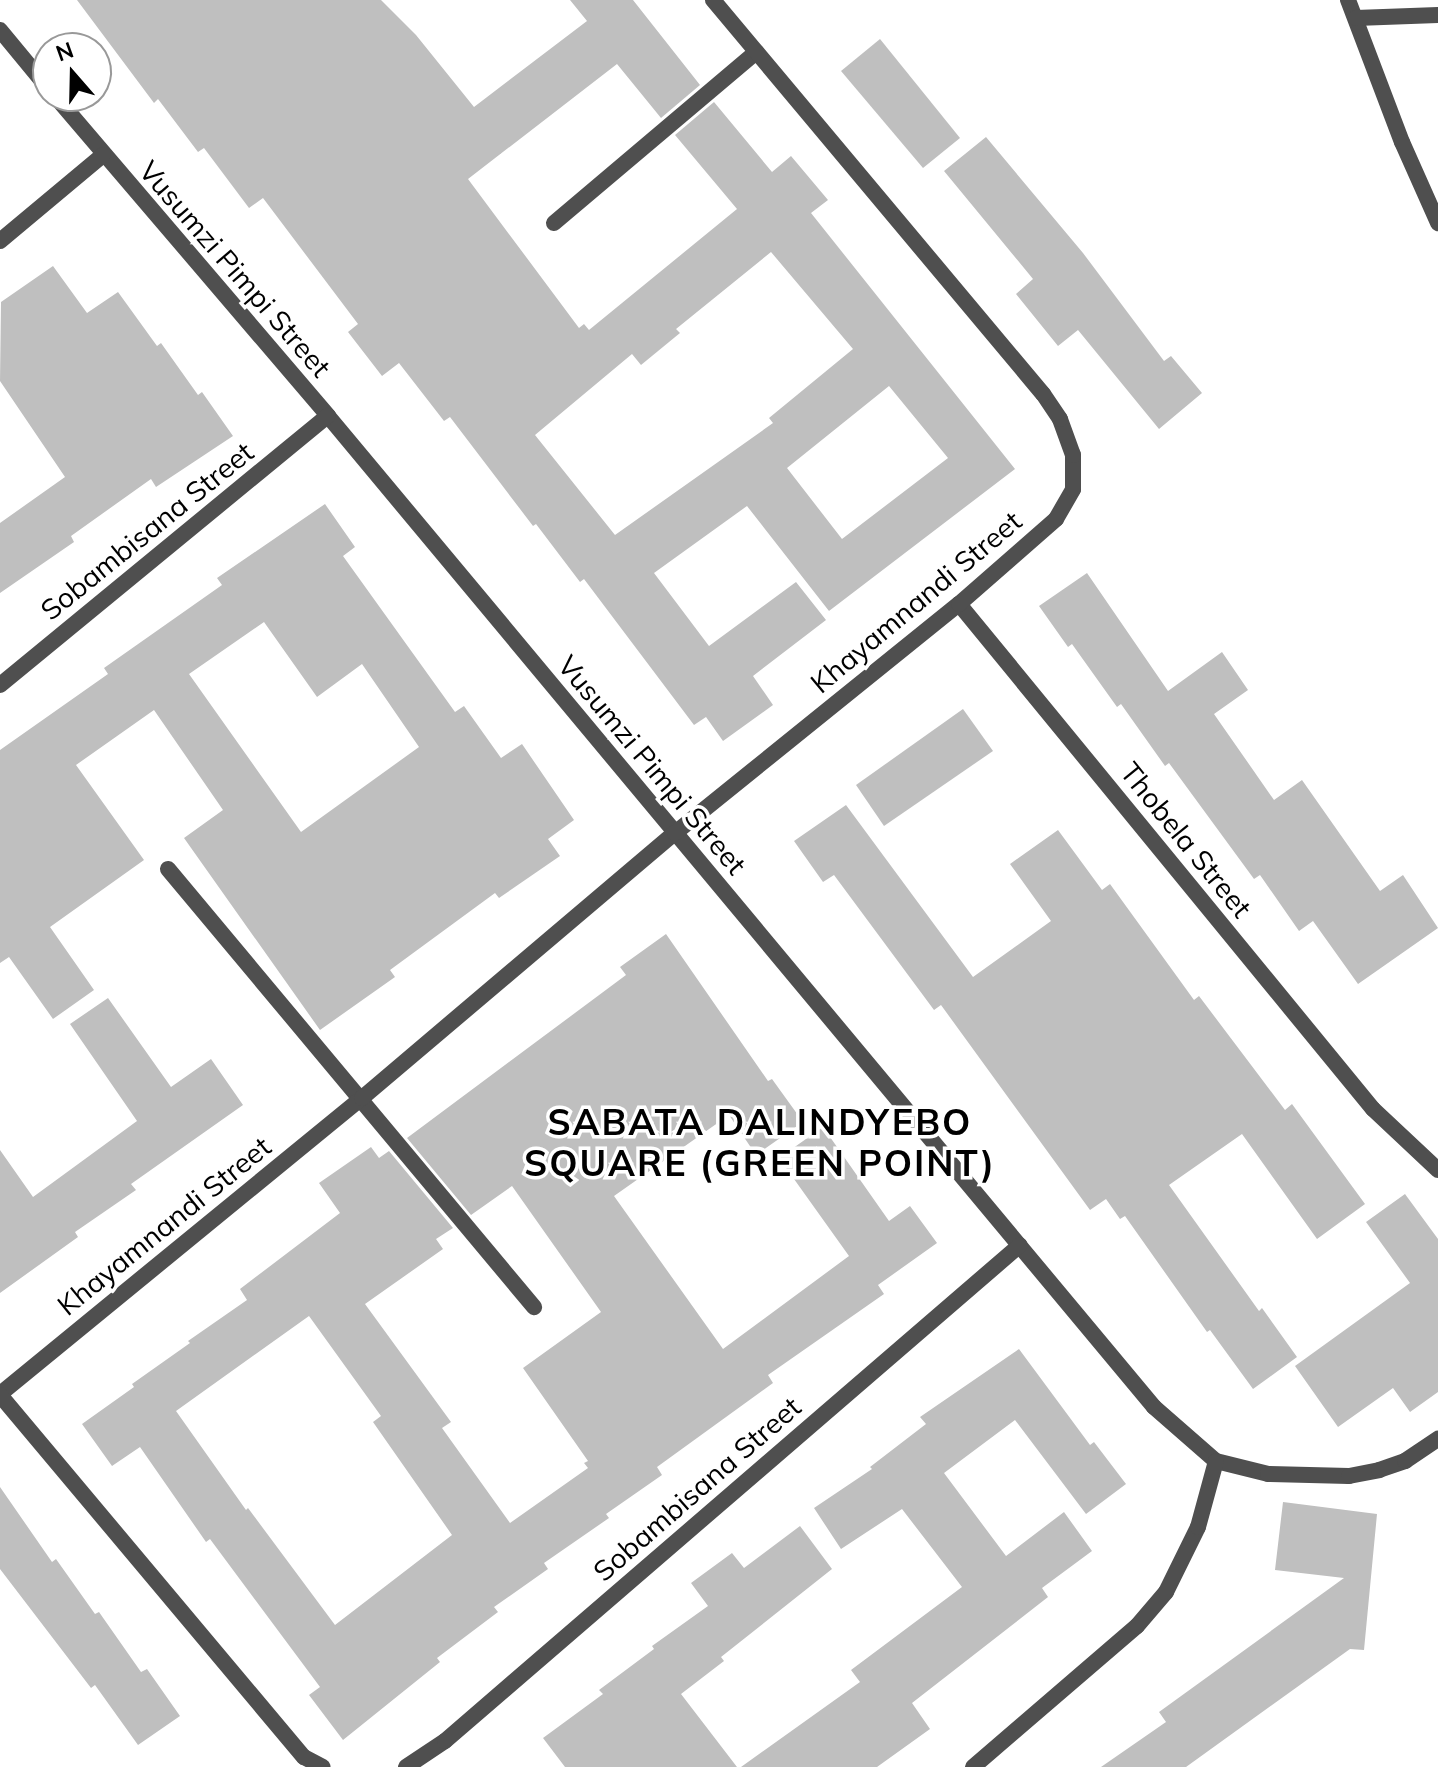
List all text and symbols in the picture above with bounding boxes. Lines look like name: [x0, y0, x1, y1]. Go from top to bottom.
north arrow: [32, 32, 112, 112]
text: N: [52, 35, 77, 67]
street label: Vusumzi Pimpi Street: [132, 154, 338, 384]
street label: Sobambisana Street: [34, 435, 260, 627]
street label: Khayamnandi Street: [804, 504, 1028, 700]
street label: Vusumzi Pimpi Street: [551, 649, 753, 881]
street label: Thobela Street: [1113, 756, 1259, 924]
district label: SABATA DALINDYEBO SQUARE (GREEN POINT): [524, 1099, 996, 1184]
street label: Khayamnandi Street: [51, 1130, 277, 1322]
street label: Sobambisana Street: [586, 1390, 808, 1588]

